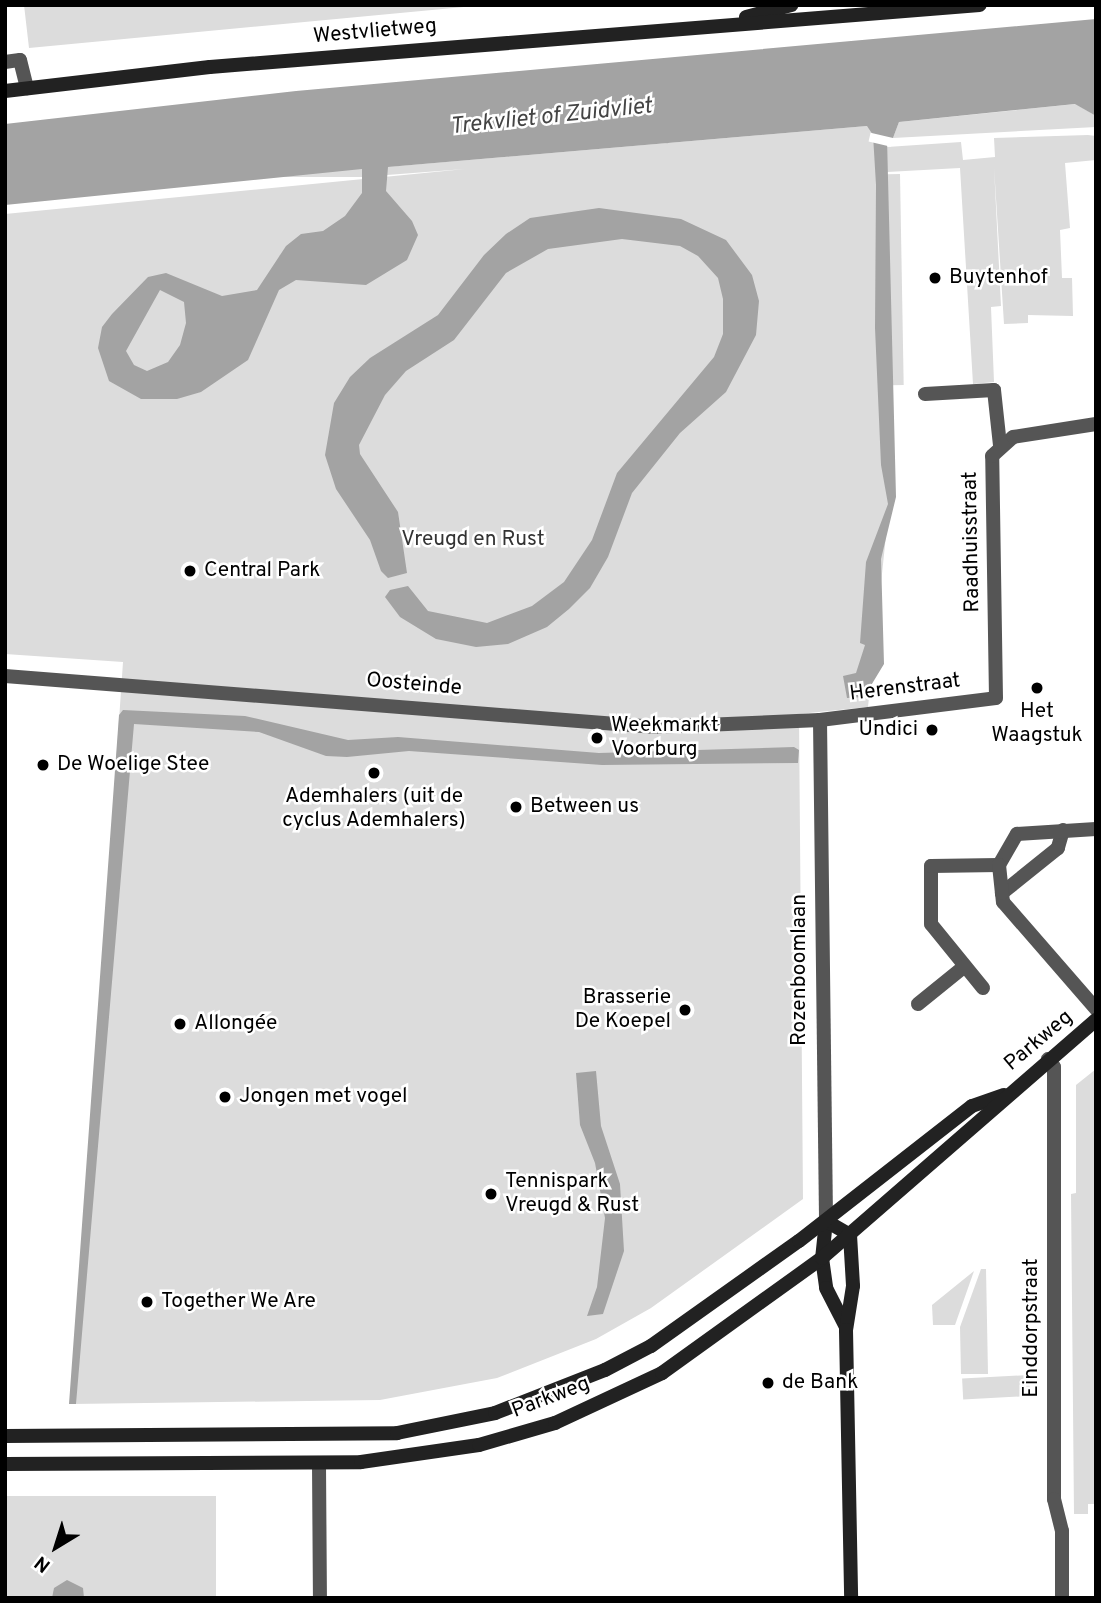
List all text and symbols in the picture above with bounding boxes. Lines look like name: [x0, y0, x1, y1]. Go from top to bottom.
street label: Westvlietweg: [312, 14, 438, 50]
water label: Trekvliet of Zuidvliet: [449, 94, 653, 142]
place label: Buytenhof: [949, 265, 1048, 291]
marker: Buytenhof: [927, 270, 943, 286]
street label: Raadhuisstraat: [958, 471, 986, 613]
park label: Vreugd en Rust: [401, 527, 545, 553]
place label: Central Park: [204, 558, 320, 584]
marker: Central Park: [182, 563, 198, 579]
street label: Oosteinde: [365, 668, 463, 702]
street label: Herenstraat: [848, 669, 962, 707]
marker: Het Waagstuk: [1029, 680, 1045, 696]
place label: Het Waagstuk: [991, 699, 1083, 749]
place label: Weekmarkt Voorburg: [611, 713, 719, 763]
place label: Undici: [858, 717, 918, 743]
marker: Undici: [924, 722, 940, 738]
marker: Weekmarkt Voorburg: [589, 730, 605, 746]
place label: De Woelige Stee: [57, 752, 210, 778]
marker: De Woelige Stee: [35, 757, 51, 773]
marker: Ademhalers (uit de cyclus Ademhalers): [366, 765, 382, 781]
place label: Ademhalers (uit de cyclus Ademhalers): [282, 784, 466, 834]
place label: Between us: [530, 794, 639, 820]
marker: Between us: [508, 799, 524, 815]
street label: Rozenboomlaan: [787, 894, 813, 1046]
place label: Brasserie De Koepel: [575, 985, 671, 1035]
marker: Brasserie De Koepel: [677, 1002, 693, 1018]
street label: Parkweg: [1000, 1005, 1078, 1077]
place label: Allongée: [194, 1011, 277, 1037]
marker: Allongée: [172, 1016, 188, 1032]
place label: Jongen met vogel: [239, 1084, 407, 1110]
marker: Jongen met vogel: [217, 1089, 233, 1105]
place label: Tennispark Vreugd & Rust: [505, 1169, 639, 1219]
marker: Tennispark Vreugd & Rust: [483, 1186, 499, 1202]
street label: Einddorpstraat: [1019, 1258, 1045, 1398]
place label: Together We Are: [161, 1289, 317, 1315]
marker: Together We Are: [139, 1294, 155, 1310]
place label: de Bank: [782, 1370, 858, 1396]
street label: Parkweg: [509, 1372, 593, 1424]
marker: de Bank: [760, 1375, 776, 1391]
north arrow: [21, 1512, 91, 1582]
text: N: [30, 1550, 56, 1577]

